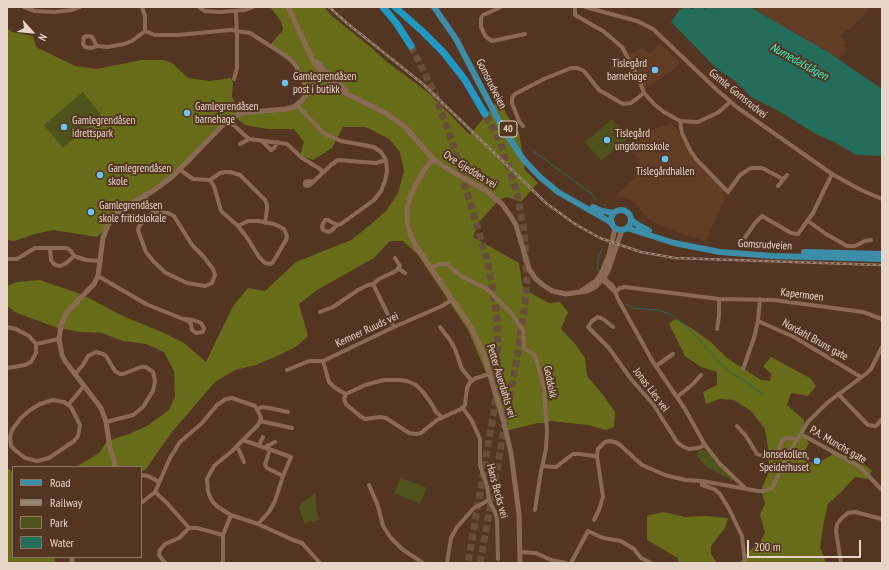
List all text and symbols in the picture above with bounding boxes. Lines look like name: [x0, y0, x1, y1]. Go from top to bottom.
north arrow: [12, 12, 52, 52]
text: N: [35, 32, 50, 43]
water label: Numedalslågen: [767, 40, 831, 84]
street label: Gomsrudveien: [473, 57, 509, 111]
place label: Tislegård barnehage: [607, 57, 647, 83]
marker: Tislegård barnehage: [650, 65, 660, 75]
street label: Gamle Gomsrudvei: [706, 66, 770, 122]
place label: Gamlegrendåsen post i butikk: [293, 70, 356, 96]
marker: Gamlegrendåsen post i butikk: [280, 78, 290, 88]
place label: Gamlegrendåsen barnehage: [195, 100, 258, 126]
marker: Gamlegrendåsen barnehage: [182, 108, 192, 118]
place label: Gamlegrendåsen idrettspark: [72, 114, 135, 140]
road number: 40: [499, 121, 517, 137]
marker: Gamlegrendåsen idrettspark: [59, 122, 69, 132]
place label: Tislegård ungdomsskole: [615, 127, 669, 153]
marker: Tislegård ungdomsskole: [602, 135, 612, 145]
street label: Ove Gjeddes vei: [441, 148, 499, 192]
marker: Tislegårdhallen: [660, 154, 670, 164]
place label: Gamlegrendåsen skole: [108, 162, 171, 188]
place label: Tislegårdhallen: [636, 165, 694, 179]
marker: Gamlegrendåsen skole: [95, 170, 105, 180]
place label: Gamlegrendåsen skole fritidslokale: [99, 199, 166, 225]
marker: Gamlegrendåsen skole fritidslokale: [86, 207, 96, 217]
street label: Gomsrudveien: [738, 237, 792, 253]
street label: Kapermoen: [780, 286, 824, 304]
street label: Kemner Ruuds vei: [333, 310, 401, 350]
street label: Nordahl Bruns gate: [780, 317, 850, 363]
street label: Petter Auerdahls vei: [484, 343, 518, 419]
street label: Goddokk: [540, 365, 560, 399]
street label: Jonas Lies vei: [630, 365, 672, 415]
street label: P.A. Munchs gate: [807, 423, 869, 467]
place label: Jonsekollen, Speiderhuset: [759, 448, 809, 474]
marker: Jonsekollen, Speiderhuset: [812, 456, 822, 466]
street label: Hans Becks vei: [483, 462, 511, 520]
legend: [12, 466, 142, 558]
text: Road: [50, 475, 70, 490]
text: Railway: [50, 495, 82, 510]
text: Park: [50, 515, 68, 530]
scale bar: [749, 532, 863, 558]
text: Water: [50, 535, 74, 550]
text: 200 m: [754, 539, 781, 554]

